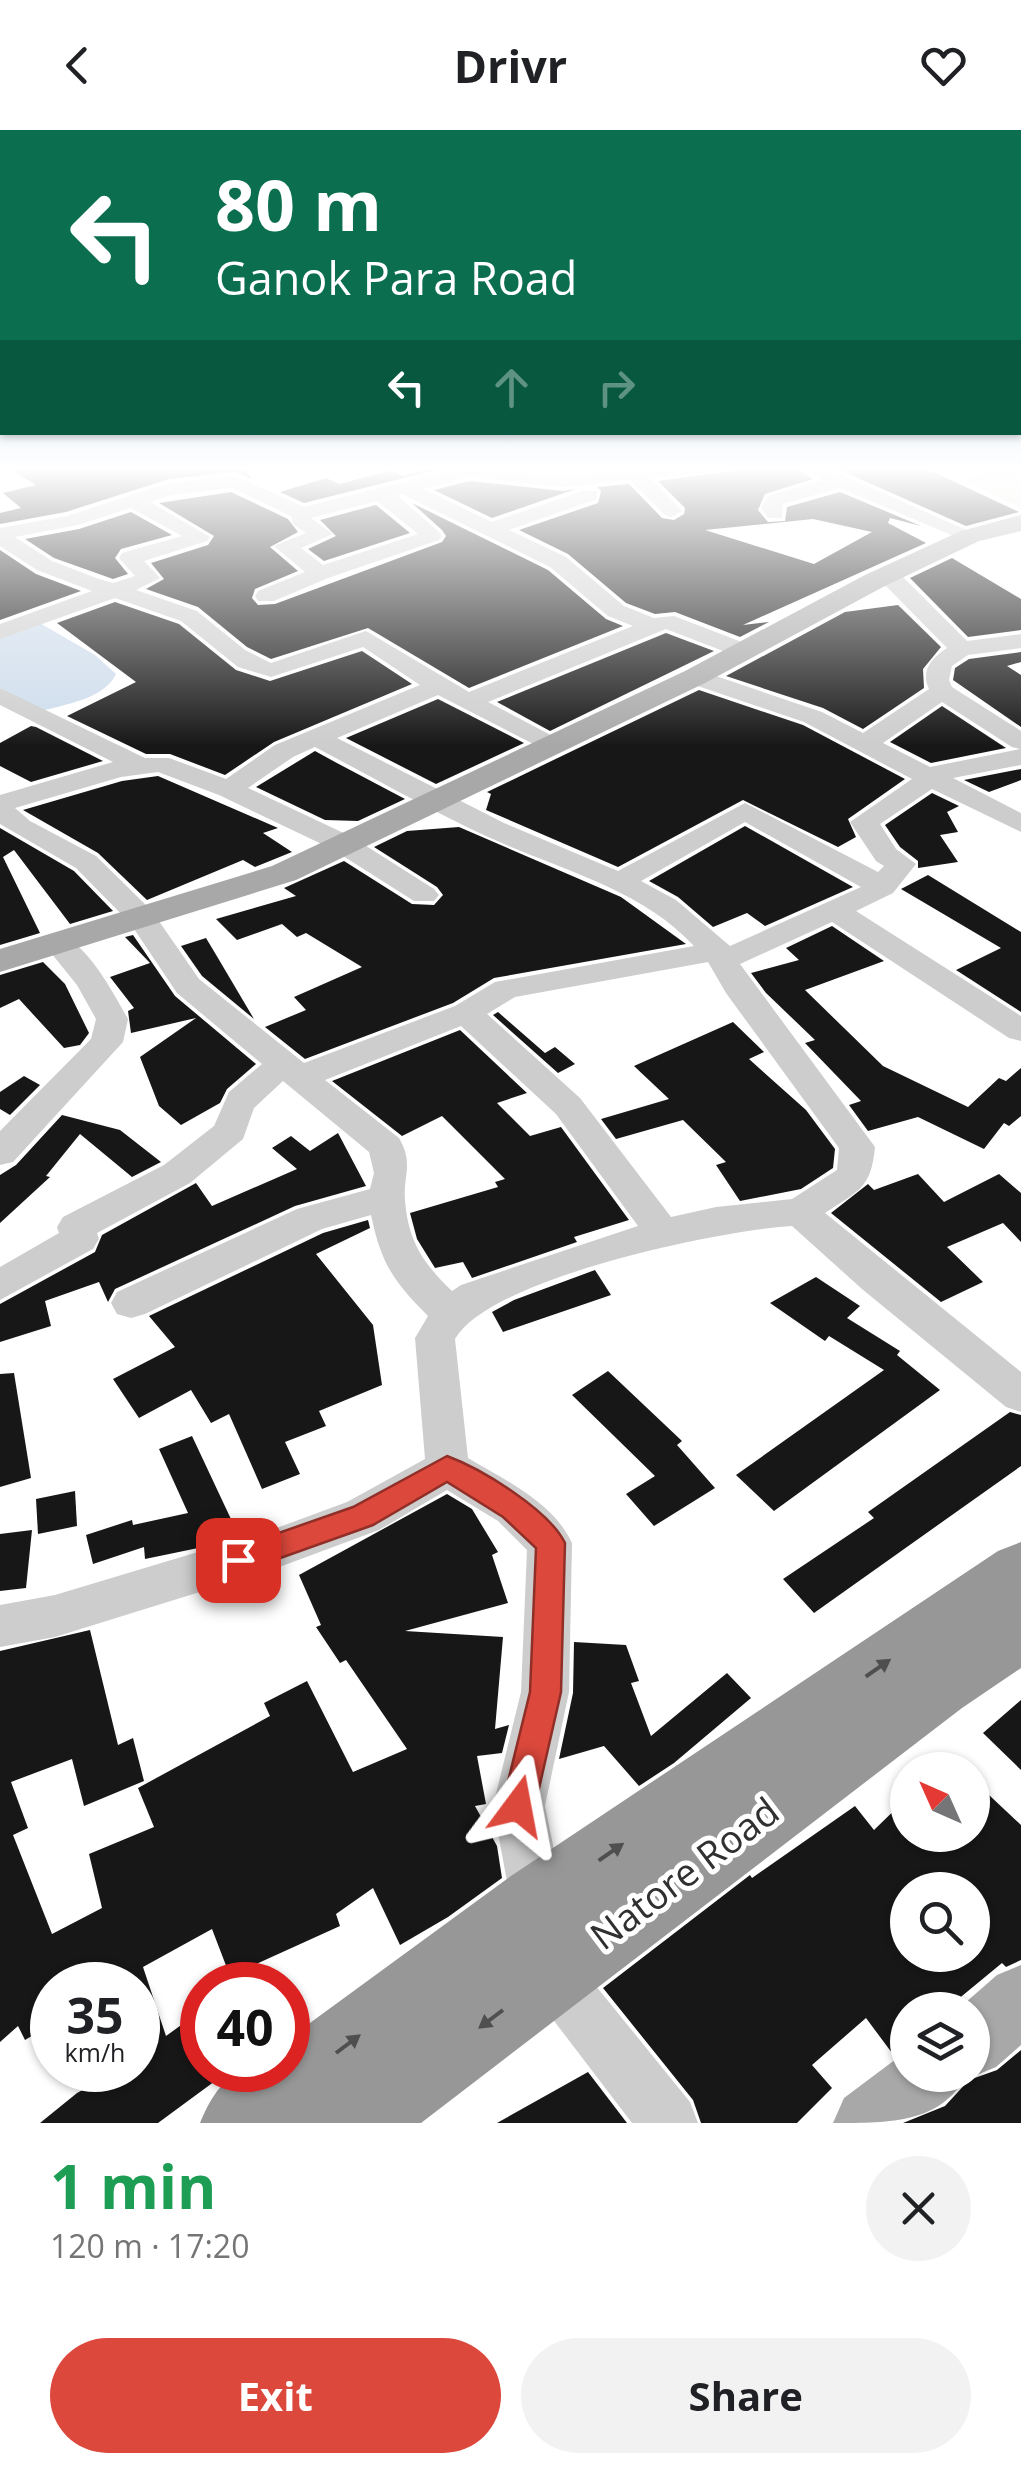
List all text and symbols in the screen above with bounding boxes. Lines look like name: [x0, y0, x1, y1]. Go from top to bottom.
text: Drivr: [454, 35, 567, 96]
icon: back: [50, 38, 105, 93]
icon: heart: [916, 38, 971, 93]
text: 80 m: [215, 156, 382, 252]
icon: left: [50, 170, 180, 300]
text: Ganok Para Road: [215, 247, 577, 308]
icon: left: [379, 360, 434, 415]
icon: ahead: [484, 360, 539, 415]
icon: right: [589, 360, 644, 415]
pin: [196, 1518, 281, 1603]
icon: arrive: [211, 1533, 266, 1588]
one-way arrow: [865, 1659, 892, 1678]
north arrow: [890, 1752, 990, 1852]
map controls: [890, 1752, 990, 2092]
position arrow: [466, 1754, 570, 1858]
street label: Natore Road: [579, 1784, 789, 1960]
one-way arrow: [597, 1843, 624, 1862]
button: search: [890, 1872, 990, 1972]
speed limit sign: 40: [180, 1962, 310, 2092]
text: 35: [66, 1981, 124, 2049]
button: layers: [890, 1992, 990, 2092]
one-way arrow: [478, 2008, 504, 2028]
one-way arrow: [335, 2034, 361, 2054]
text: km/h: [65, 2035, 125, 2069]
text: 1 min: [50, 2145, 217, 2227]
button: close: [866, 2156, 971, 2261]
text: 120 m · 17:20: [50, 2224, 249, 2267]
button: Exit: [50, 2338, 501, 2453]
button: Share: [521, 2338, 971, 2453]

